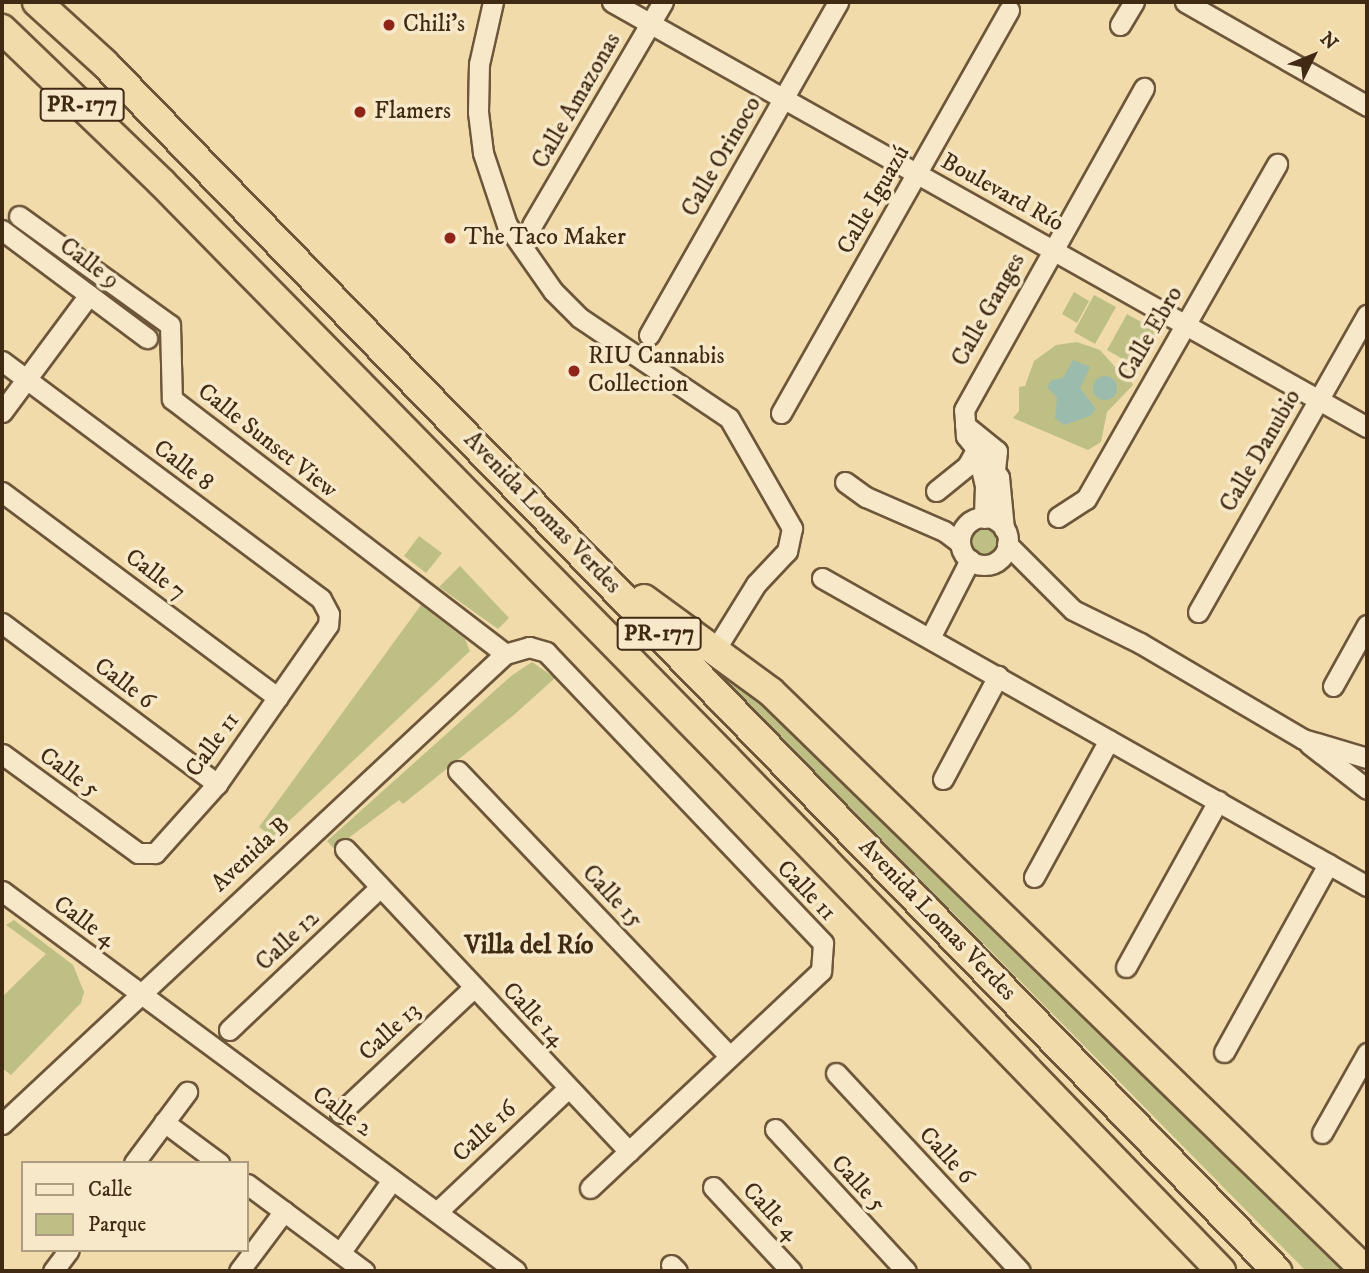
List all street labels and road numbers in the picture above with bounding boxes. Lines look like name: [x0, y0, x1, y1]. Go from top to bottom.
street label: Calle Amazonas: [527, 28, 627, 174]
road number: PR-177: [38, 86, 126, 124]
street label: Calle Orinoco: [676, 92, 768, 222]
street label: Calle Iguazú: [831, 140, 917, 260]
street label: Boulevard Río: [936, 147, 1068, 239]
street label: Calle 9: [53, 232, 125, 296]
street label: Calle Ganges: [946, 248, 1032, 372]
street label: Calle Ebro: [1112, 282, 1190, 386]
street label: Calle Sunset View: [191, 377, 343, 505]
street label: Calle Danubio: [1214, 385, 1308, 517]
street label: Avenida Lomas Verdes: [457, 426, 627, 600]
street label: Calle 8: [147, 434, 219, 498]
street label: Calle 7: [119, 543, 191, 607]
road number: PR-177: [615, 614, 703, 654]
street label: Calle 6: [88, 652, 160, 716]
street label: Calle 11: [180, 707, 246, 783]
street label: Calle 5: [33, 742, 105, 804]
street label: Avenida B: [206, 812, 296, 898]
street label: Avenida Lomas Verdes: [852, 833, 1022, 1007]
street label: Calle 11: [770, 855, 842, 927]
street label: Calle 15: [575, 859, 649, 935]
street label: Calle 4: [47, 890, 121, 954]
street label: Calle 12: [250, 904, 326, 978]
street label: Calle 14: [496, 977, 570, 1053]
street label: Calle 13: [353, 996, 427, 1068]
street label: Calle 2: [306, 1081, 378, 1143]
street label: Calle 16: [447, 1095, 523, 1169]
street label: Calle 6: [912, 1121, 980, 1191]
street label: Calle 5: [824, 1149, 892, 1219]
street label: Calle 4: [736, 1177, 804, 1247]

